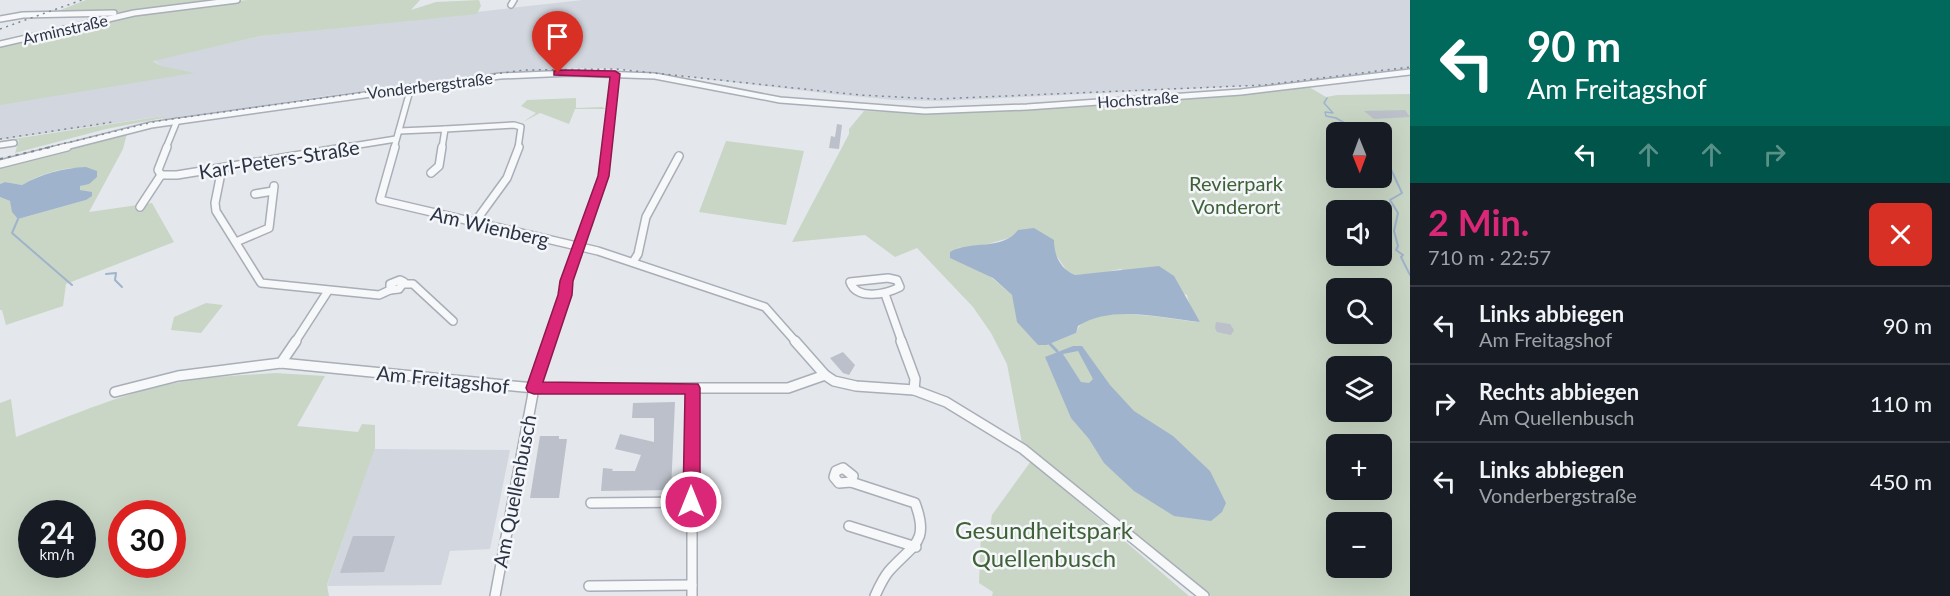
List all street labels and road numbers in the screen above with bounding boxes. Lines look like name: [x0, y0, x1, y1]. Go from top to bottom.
street label: Arminstraße: [21, 10, 109, 48]
street label: Vonderbergstraße: [366, 68, 494, 102]
street label: Hochstraße: [1097, 87, 1179, 111]
street label: Karl-Peters-Straße: [197, 134, 361, 184]
street label: Am Wienberg: [428, 201, 552, 251]
street label: Am Freitagshof: [376, 360, 510, 398]
street label: Am Quellenbusch: [487, 412, 541, 570]

